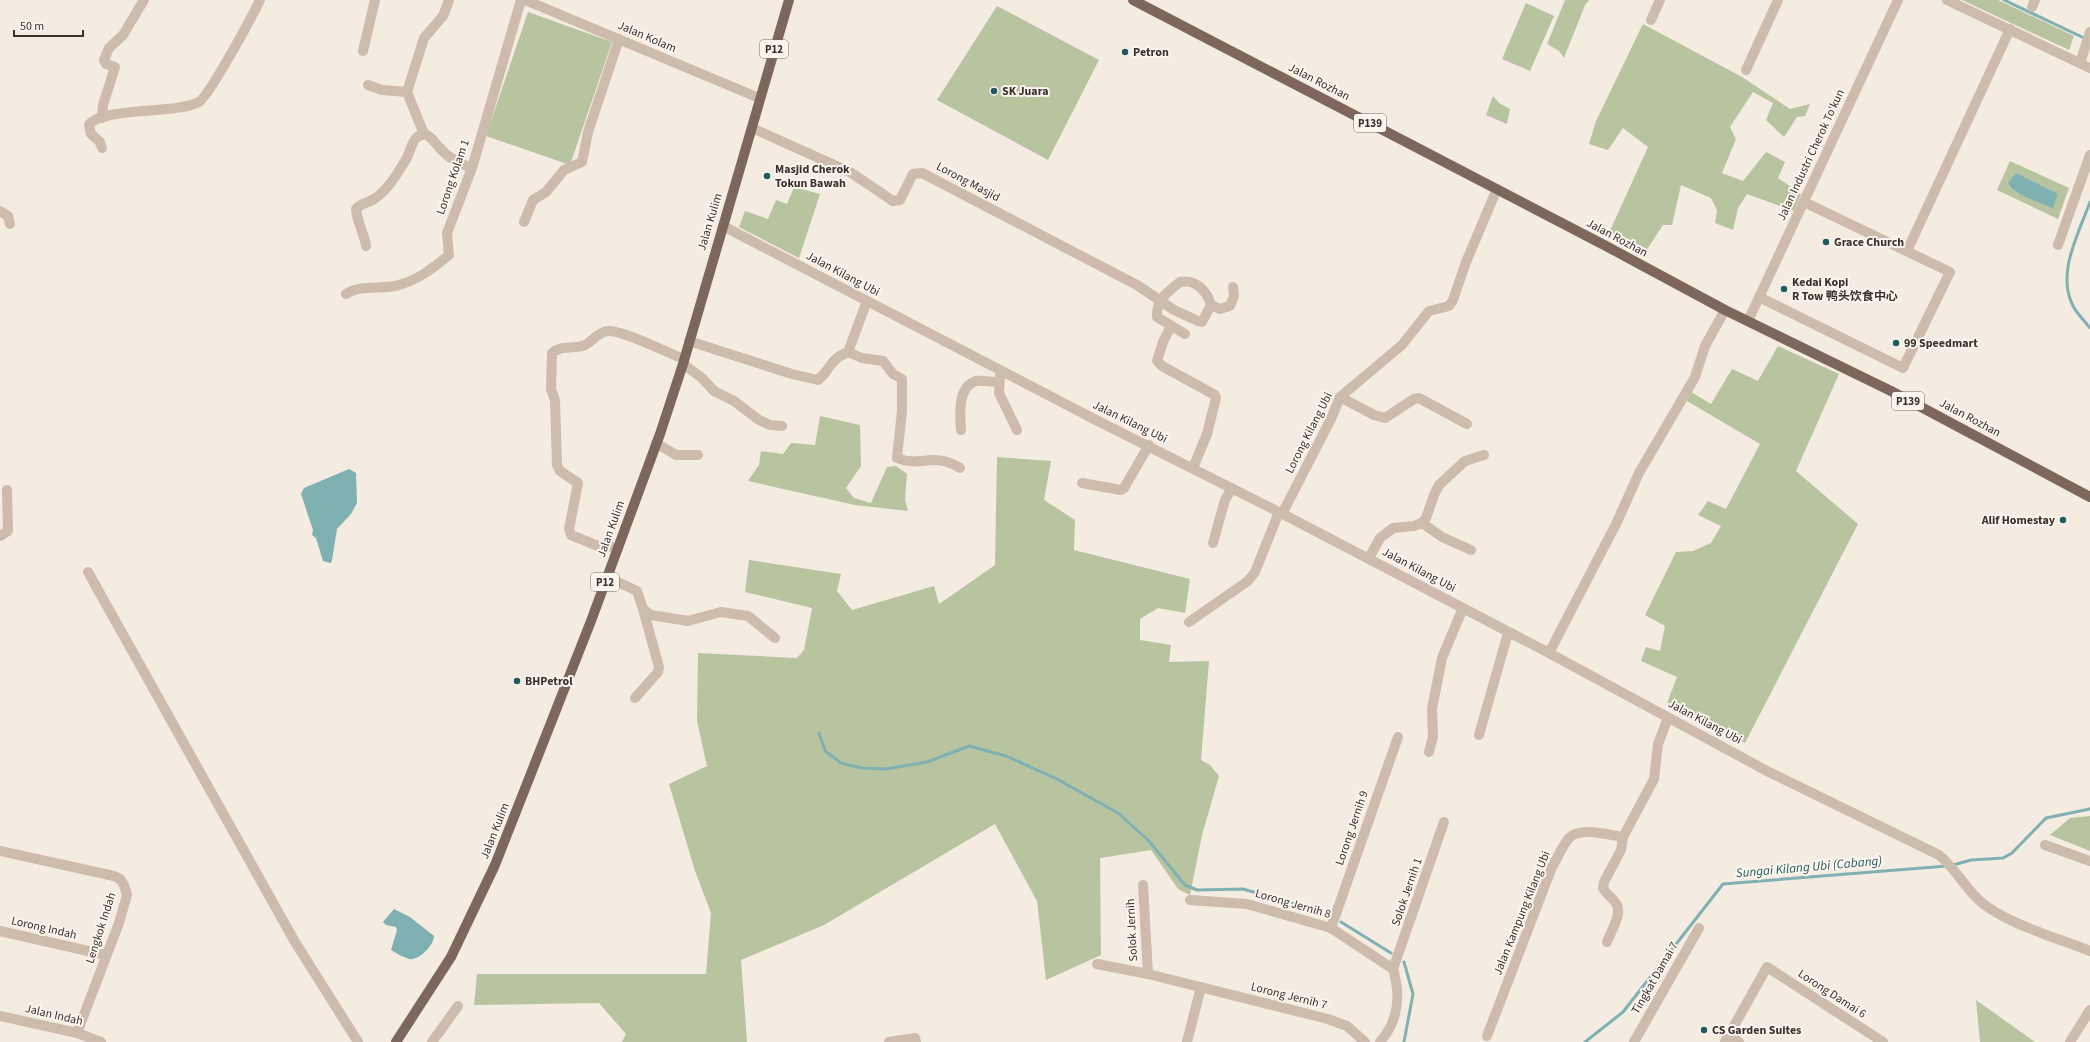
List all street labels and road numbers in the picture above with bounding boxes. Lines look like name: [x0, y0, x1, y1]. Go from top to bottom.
street label: Jalan Kolam: [615, 17, 679, 57]
road number: P12: [760, 40, 788, 58]
street label: Jalan Rozhan: [1285, 59, 1353, 105]
street label: Jalan Industri Cherok To'kun: [1773, 87, 1849, 223]
road number: P139: [1354, 114, 1386, 132]
street label: Lorong Kolam 1: [432, 137, 474, 217]
street label: Lorong Masjid: [933, 158, 1003, 206]
street label: Jalan Kulim: [693, 191, 727, 253]
street label: Jalan Rozhan: [1583, 215, 1651, 261]
street label: Jalan Kilang Ubi: [803, 247, 883, 301]
street label: Lorong Kilang Ubi: [1281, 389, 1337, 477]
road number: P139: [1892, 392, 1924, 410]
street label: Jalan Rozhan: [1936, 395, 2004, 441]
street label: Jalan Kilang Ubi: [1090, 397, 1170, 447]
street label: Jalan Kulim: [593, 498, 629, 560]
street label: Jalan Kilang Ubi: [1379, 543, 1459, 597]
road number: P12: [591, 573, 619, 591]
street label: Jalan Kilang Ubi: [1665, 695, 1745, 749]
street label: Lorong Jernih 9: [1331, 788, 1373, 868]
street label: Jalan Kulim: [476, 800, 514, 862]
street label: Jalan Kampung Kilang Ubi: [1489, 848, 1555, 978]
street label: Solok Jernih 1: [1387, 856, 1427, 928]
street label: Lorong Jernih 8: [1253, 885, 1333, 923]
street label: Lengkok Indah: [82, 890, 120, 966]
street label: Solok Jernih: [1122, 898, 1142, 962]
street label: Lorong Indah: [10, 912, 78, 944]
street label: Tingkat Damai 7: [1627, 939, 1683, 1017]
street label: Lorong Damai 6: [1794, 965, 1870, 1023]
street label: Lorong Jernih 7: [1249, 978, 1329, 1014]
street label: Jalan Indah: [23, 1000, 85, 1030]

